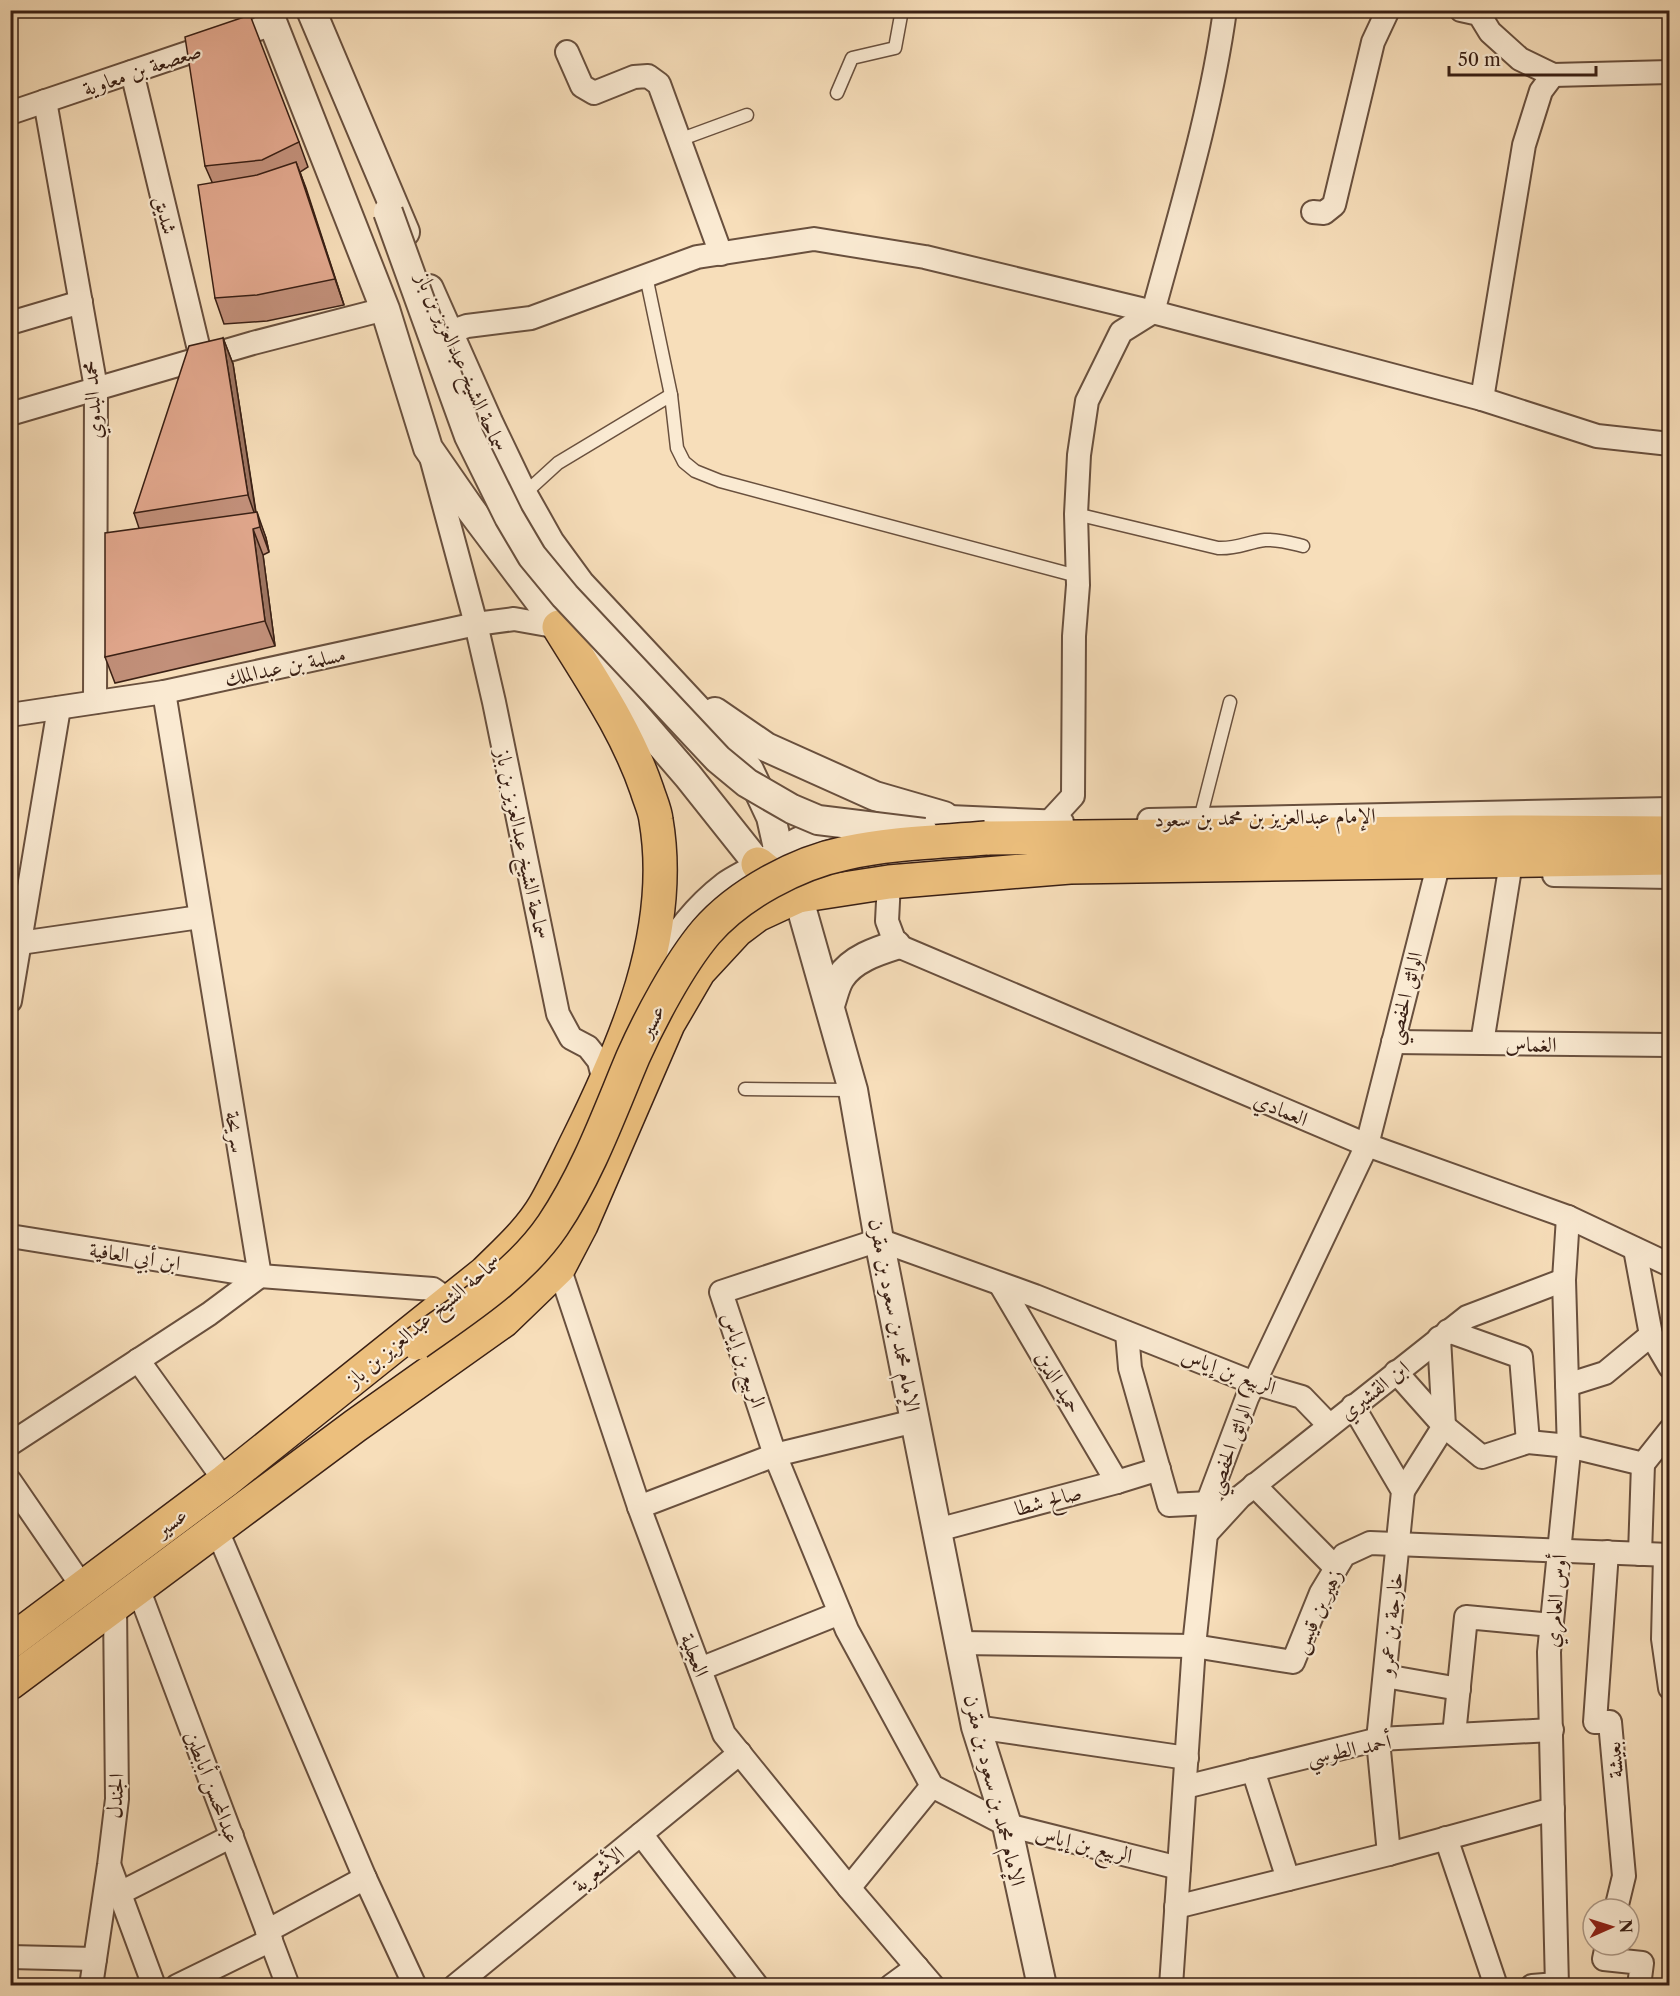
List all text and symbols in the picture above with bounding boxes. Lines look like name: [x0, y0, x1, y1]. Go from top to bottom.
street label: صعصعة بن معاوية: [79, 37, 205, 102]
scale bar: [1449, 39, 1596, 77]
text: 50 m: [1458, 49, 1501, 71]
street label: شديق: [148, 193, 183, 237]
street label: سماحة الشيخ عبدالعزيز بن باز: [404, 266, 513, 459]
street label: محمد البدوي: [77, 359, 111, 440]
street label: مسلمة بن عبدالملك: [222, 641, 348, 692]
street label: سماحة الشيخ عبدالعزيز بن باز: [483, 745, 555, 943]
street label: الإمام عبدالعزيز بن محمد بن سعود: [1154, 803, 1376, 837]
street label: الواثق الحفصي: [1380, 949, 1435, 1049]
street label: عسير: [631, 1000, 670, 1043]
street label: الغماس: [1505, 1031, 1557, 1057]
street label: العمادي: [1249, 1087, 1312, 1135]
street label: سريحة: [218, 1109, 252, 1155]
street label: الإمام محمد بن سعود بن مقرن: [858, 1216, 926, 1415]
street label: ابن أبي العافية: [87, 1234, 183, 1280]
street label: سماحة الشيخ عبدالعزيز بن باز: [339, 1248, 510, 1399]
street label: الربيع بن إياس: [710, 1309, 771, 1413]
street label: الربيع بن إياس: [1176, 1342, 1280, 1406]
street label: حميد الدين: [1031, 1346, 1087, 1418]
street label: ابن القشيري: [1334, 1355, 1416, 1428]
street label: الواثق الحفصي: [1201, 1400, 1264, 1500]
street label: صالح شطا: [1012, 1479, 1086, 1527]
street label: عسير: [149, 1502, 192, 1543]
street label: أوس العامري: [1536, 1553, 1576, 1649]
street label: زهير بن قيس: [1287, 1565, 1349, 1658]
street label: خارجة بن عمرو: [1372, 1571, 1409, 1679]
street label: العجلية: [675, 1630, 715, 1680]
street label: الإمام محمد بن سعود بن مقرن: [953, 1692, 1031, 1890]
street label: عبدالمحسن أبابطين: [178, 1726, 248, 1848]
street label: أحمد الطوسي: [1304, 1727, 1395, 1777]
street label: بعيشة: [1600, 1741, 1629, 1779]
street label: الجندل: [101, 1773, 129, 1819]
street label: الربيع بن إياس: [1031, 1820, 1135, 1875]
street label: الأشعرية: [566, 1839, 630, 1898]
north arrow: [1581, 1897, 1641, 1957]
text: N: [1616, 1919, 1636, 1934]

